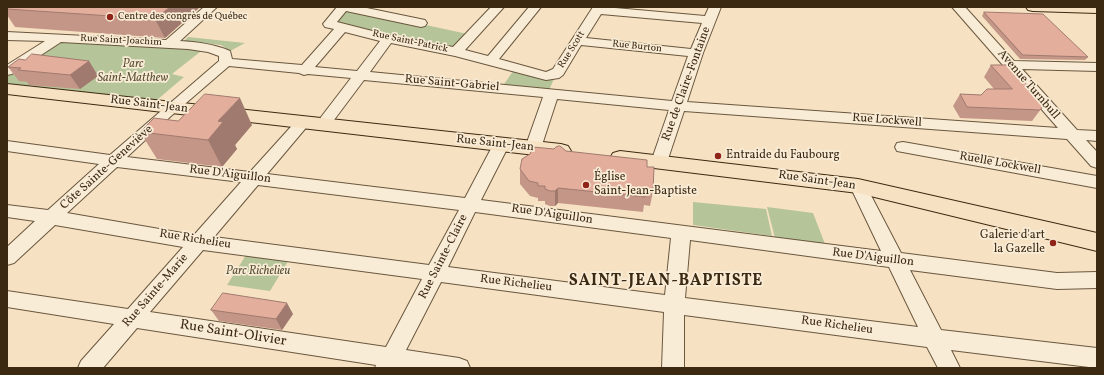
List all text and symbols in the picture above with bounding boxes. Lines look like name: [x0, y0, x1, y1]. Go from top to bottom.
place label: Centre des congrès de Québec: [118, 11, 247, 23]
marker: Centre des congrès de Québec: [105, 12, 115, 22]
street label: Rue de Claire-Fontaine: [660, 25, 714, 143]
street label: Rue Saint-Patrick: [371, 28, 449, 56]
street label: Rue Scott: [556, 29, 588, 71]
street label: Rue Saint-Joachim: [80, 33, 162, 49]
street label: Rue Burton: [612, 38, 662, 56]
street label: Avenue Turnbull: [994, 47, 1062, 123]
park label: Parc Saint-Matthew: [98, 58, 168, 86]
street label: Rue Saint-Gabriel: [404, 73, 500, 95]
street label: Rue Saint-Jean: [109, 93, 189, 117]
street label: Rue Lockwell: [852, 111, 922, 131]
street label: Côte Sainte-Geneviève: [58, 123, 156, 213]
street label: Rue Saint-Jean: [455, 133, 535, 155]
place label: Entraide du Faubourg: [726, 149, 840, 163]
street label: Ruelle Lockwell: [958, 150, 1042, 178]
marker: Entraide du Faubourg: [713, 151, 723, 161]
street label: Rue D'Aiguillon: [188, 163, 272, 187]
street label: Rue Saint-Jean: [777, 168, 857, 194]
place label: Église Saint-Jean-Baptiste: [594, 171, 697, 199]
marker: Église Saint-Jean-Baptiste: [581, 180, 591, 190]
street label: Rue D'Aiguillon: [510, 202, 594, 228]
street label: Rue Sainte-Claire: [416, 212, 472, 302]
street label: Rue Richelieu: [158, 227, 232, 253]
place label: Galerie d'art la Gazelle: [980, 229, 1045, 257]
marker: Galerie d'art la Gazelle: [1048, 238, 1058, 248]
street label: Rue D'Aiguillon: [831, 246, 915, 270]
street label: Rue Sainte-Marie: [120, 251, 192, 331]
park label: Parc Richelieu: [226, 265, 290, 279]
street label: Rue Richelieu: [479, 272, 553, 296]
district label: SAINT-JEAN-BAPTISTE: [569, 272, 763, 292]
street label: Rue Richelieu: [800, 314, 874, 338]
street label: Rue Saint-Olivier: [178, 317, 288, 351]

